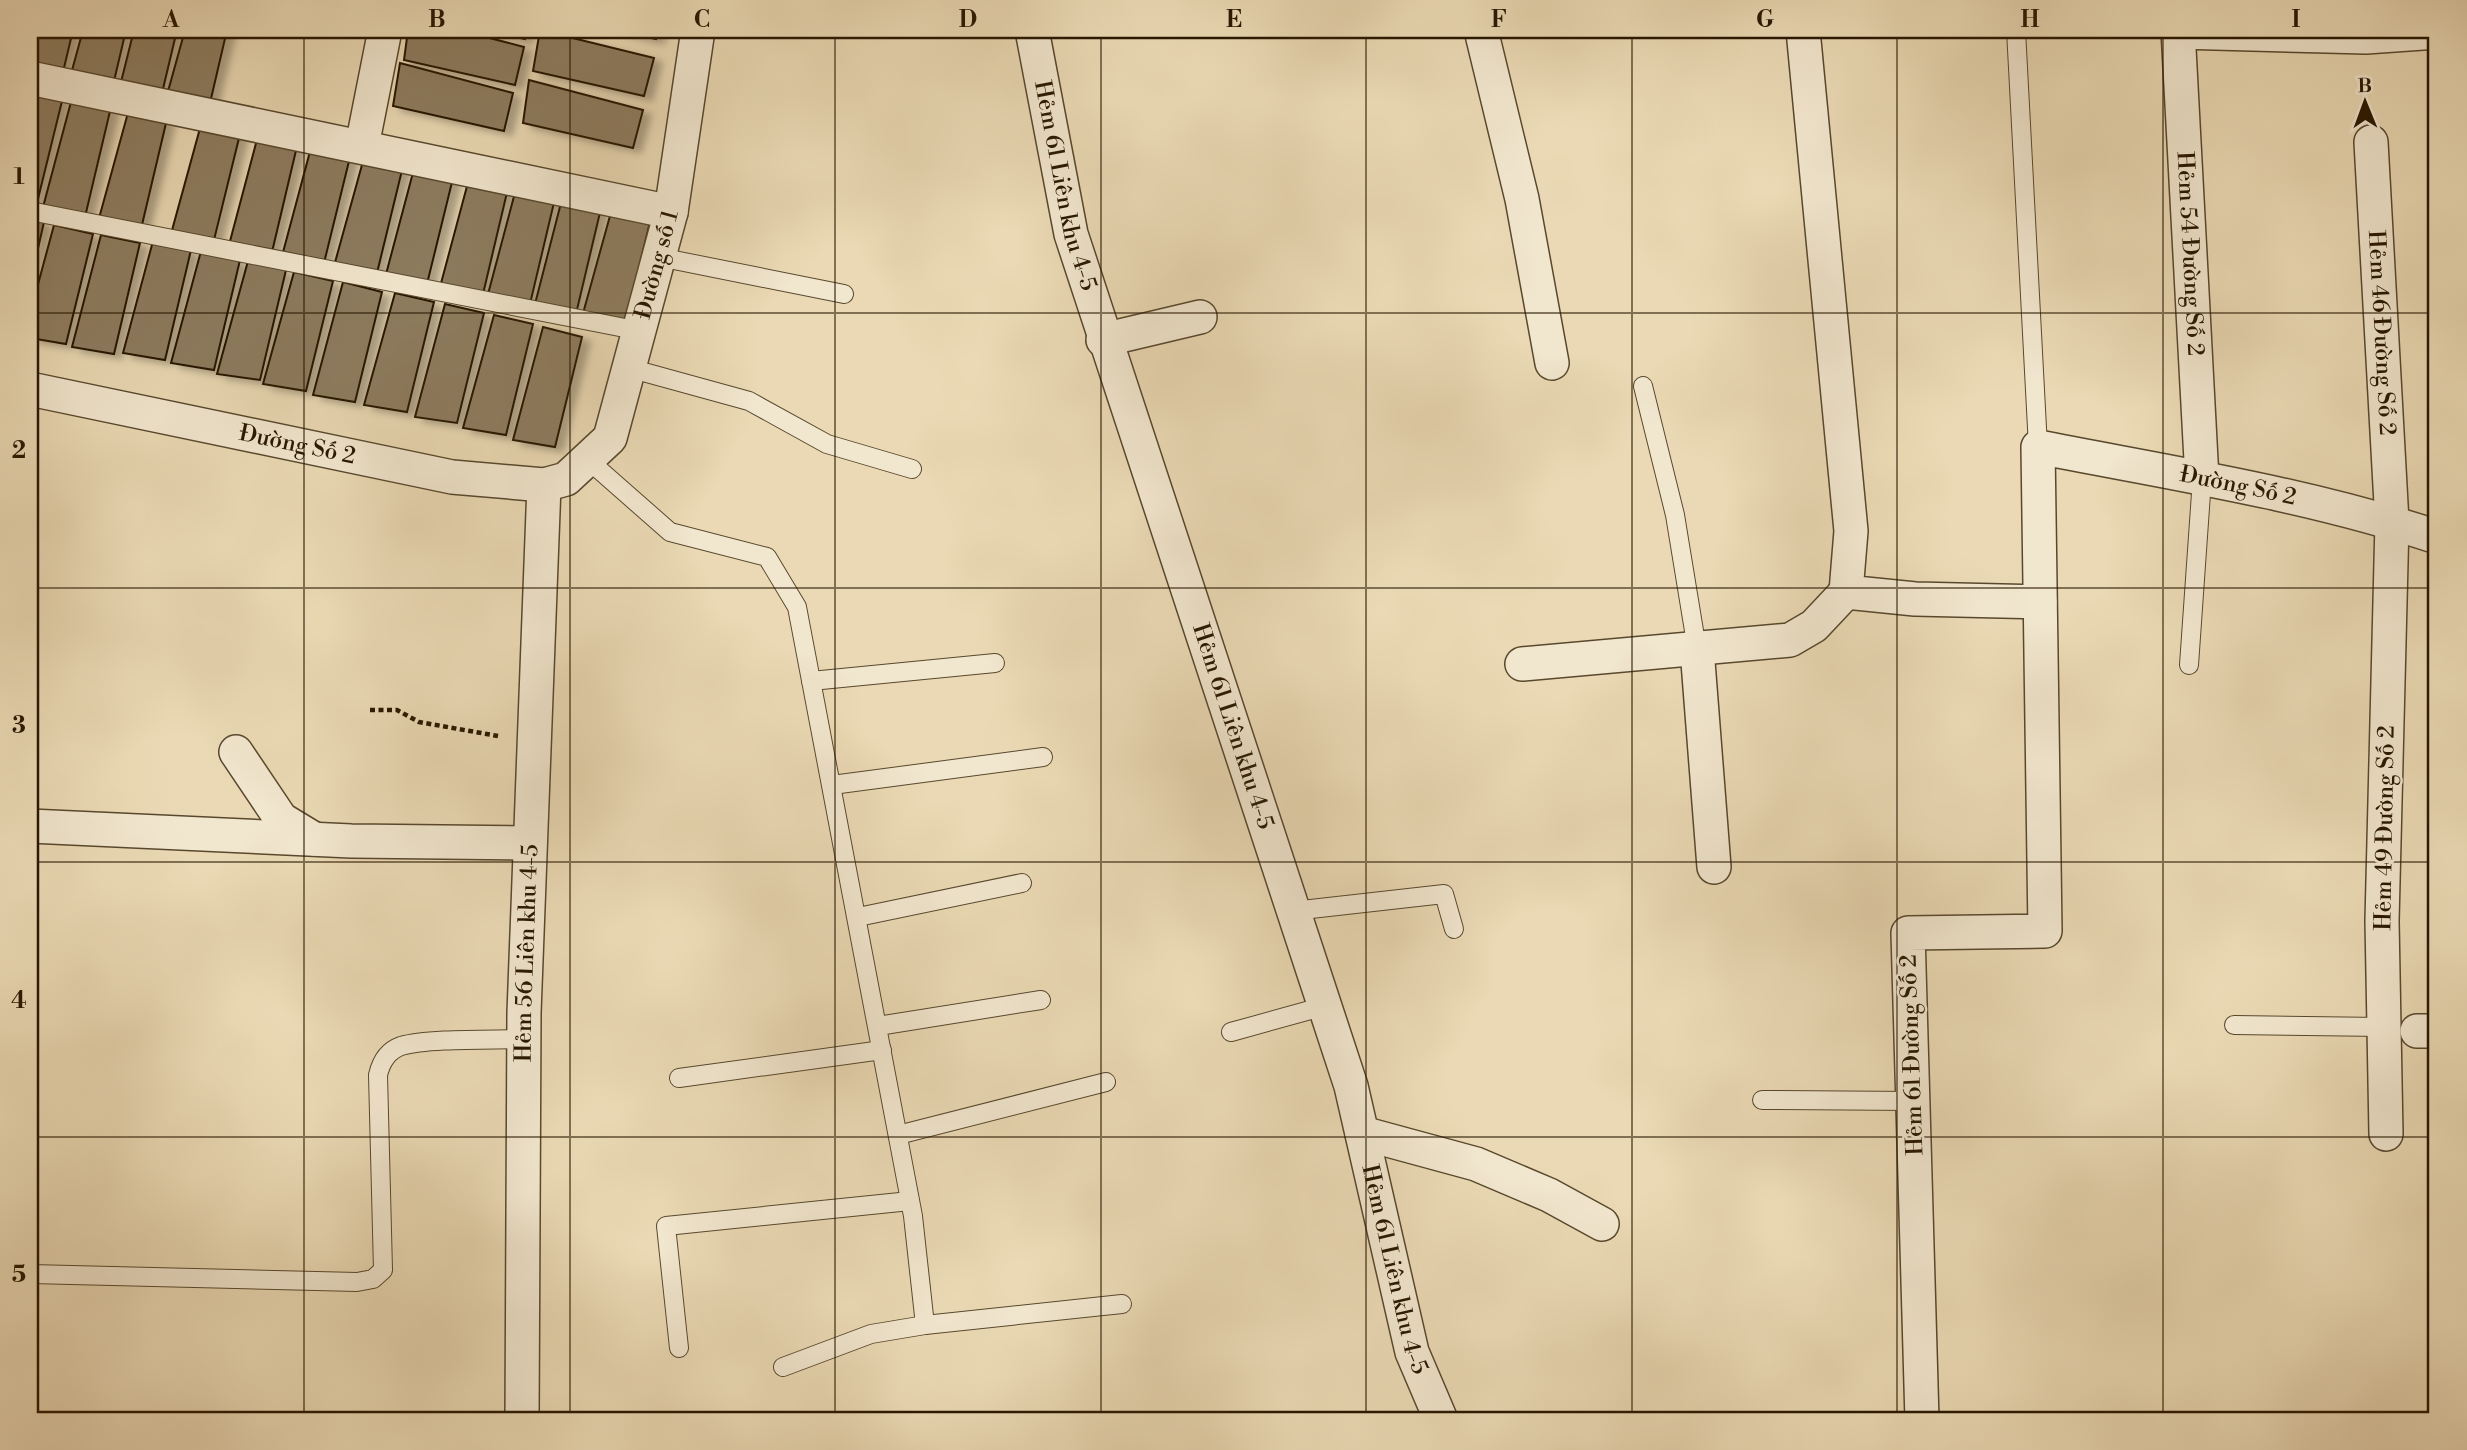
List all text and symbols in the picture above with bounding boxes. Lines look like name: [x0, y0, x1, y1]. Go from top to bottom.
text: A: [162, 6, 180, 34]
text: B: [428, 6, 446, 34]
text: C: [694, 6, 710, 34]
text: D: [959, 6, 977, 34]
text: E: [1226, 6, 1242, 34]
text: F: [1491, 6, 1507, 34]
text: G: [1756, 6, 1774, 34]
text: H: [2021, 6, 2040, 34]
text: I: [2292, 6, 2301, 34]
north arrow: [2330, 66, 2400, 136]
text: B: [2357, 74, 2372, 98]
street label: Hẻm 61 Liên khu 4-5: [1028, 78, 1103, 294]
street label: Hẻm 54 Đường Số 2: [2171, 151, 2209, 357]
text: 1: [13, 163, 25, 191]
street label: Đường số 1: [629, 207, 685, 322]
street label: Hẻm 46 Đường Số 2: [2362, 229, 2401, 436]
street label: Đường Số 2: [236, 419, 358, 471]
text: 2: [12, 437, 26, 465]
street label: Đường Số 2: [2177, 460, 2299, 512]
street label: Hẻm 61 Liên khu 4-5: [1186, 620, 1280, 833]
text: 3: [12, 712, 26, 740]
street label: Hẻm 49 Đường Số 2: [2369, 725, 2401, 931]
street label: Hẻm 56 Liên khu 4-5: [510, 843, 544, 1062]
street label: Hẻm 61 Đường Số 2: [1894, 954, 1930, 1156]
text: 4: [11, 987, 27, 1015]
street label: Hẻm 61 Liên khu 4-5: [1355, 1162, 1434, 1379]
text: 5: [12, 1261, 26, 1289]

